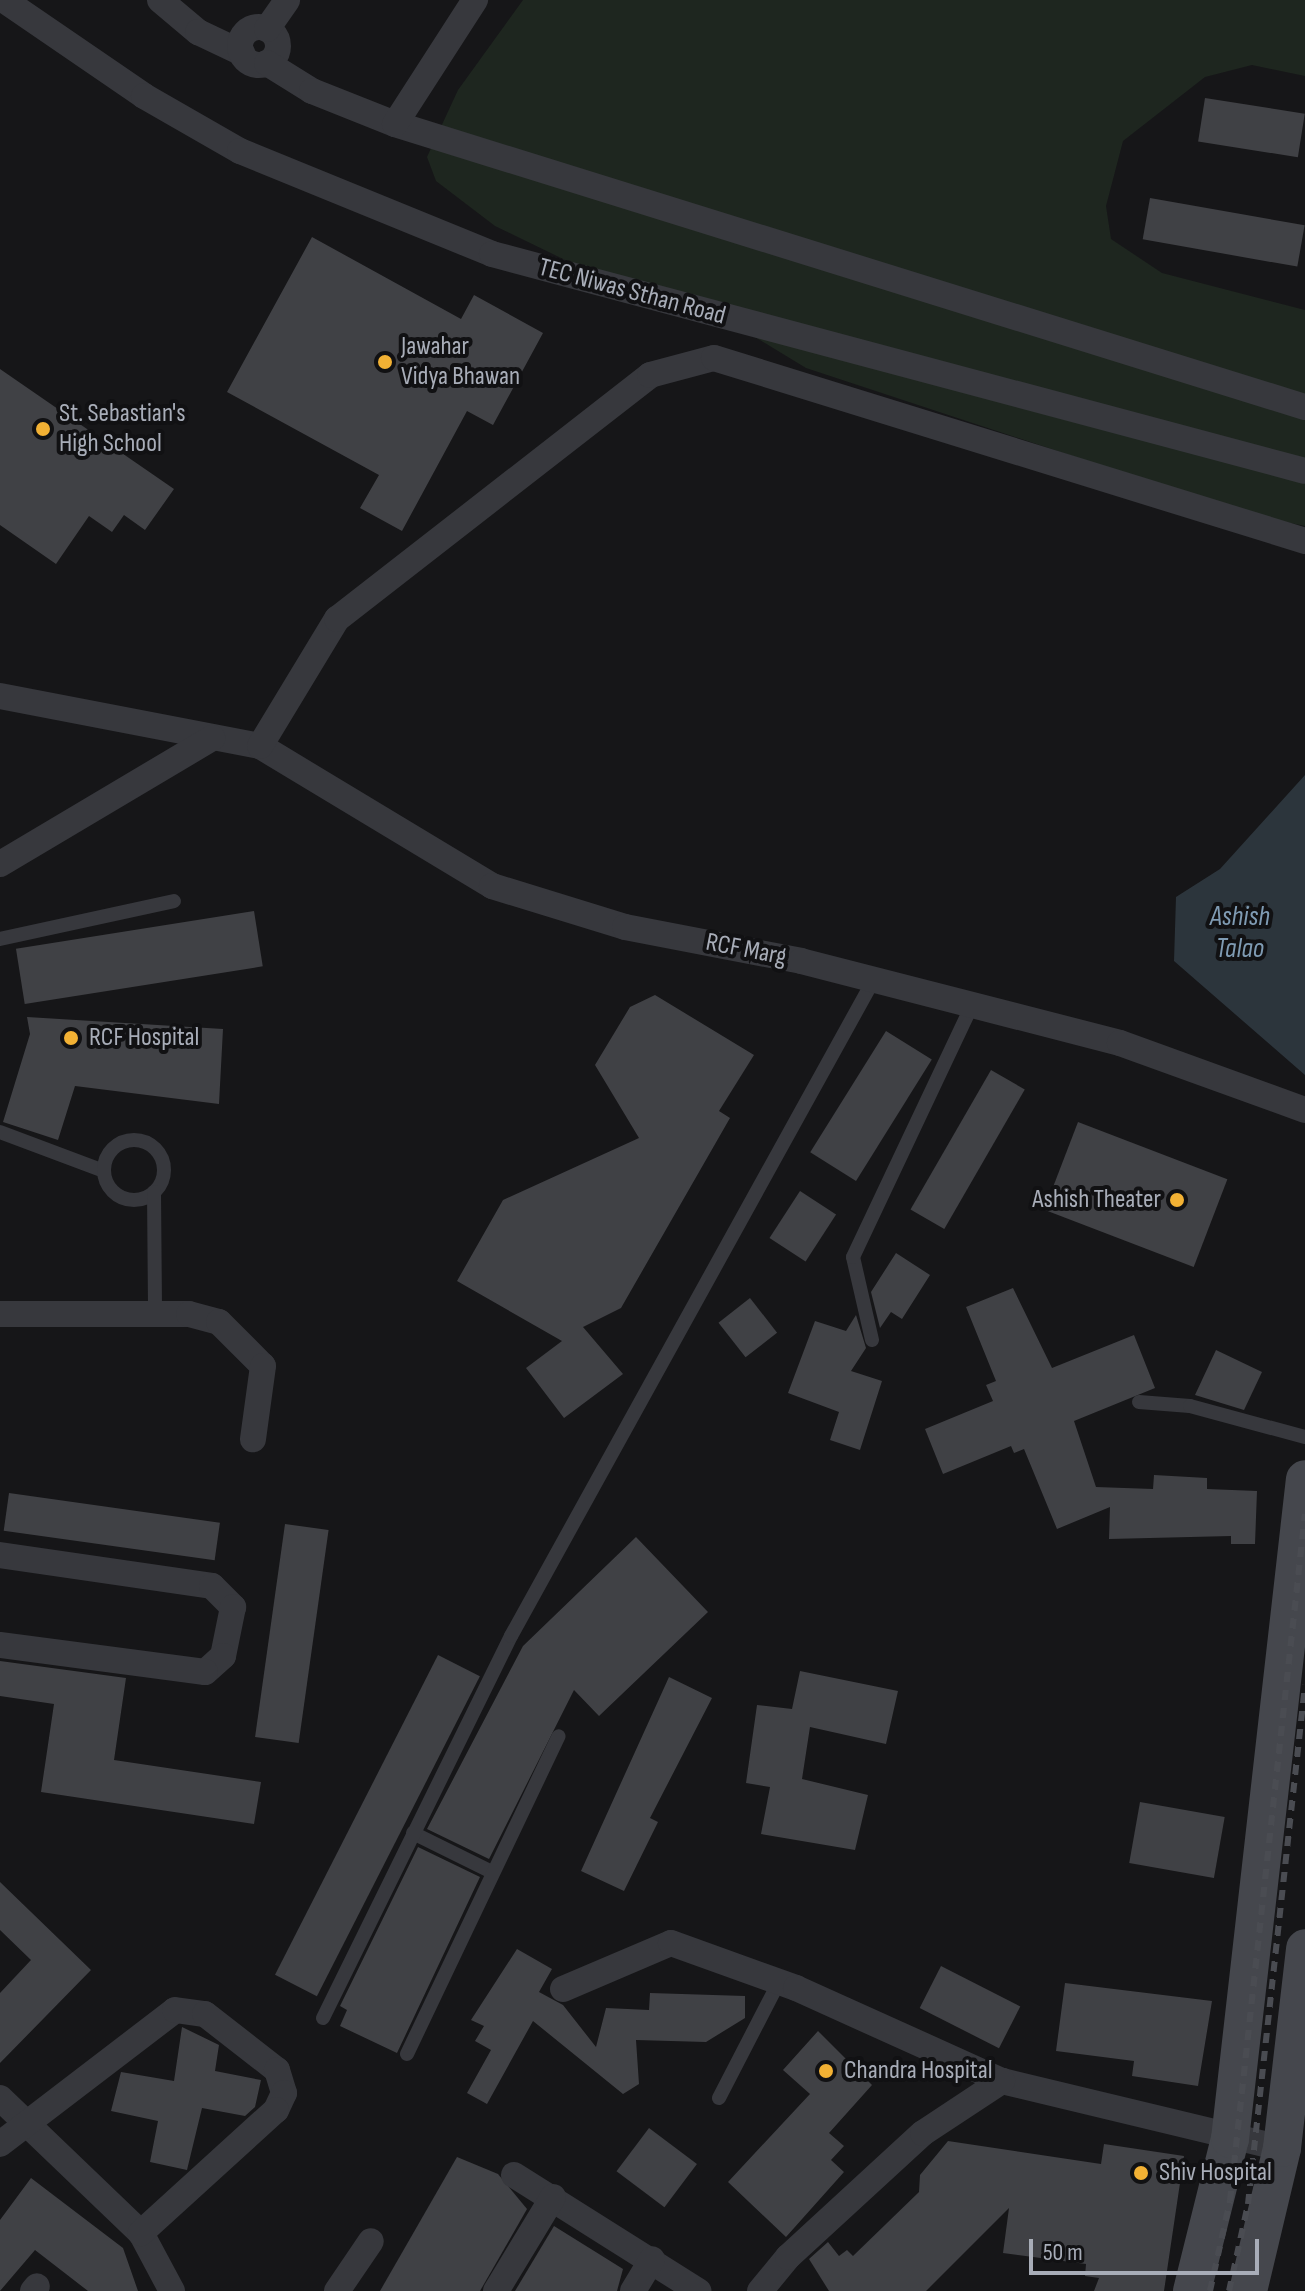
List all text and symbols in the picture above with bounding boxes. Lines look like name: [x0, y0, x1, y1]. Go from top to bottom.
street label: TEC Niwas Sthan Road: [535, 252, 729, 332]
place label: Jawahar Vidya Bhawan: [401, 331, 520, 392]
marker: Jawahar Vidya Bhawan: [376, 353, 394, 371]
place label: St. Sebastian's High School: [59, 398, 185, 460]
marker: St. Sebastian's High School: [34, 420, 52, 438]
water label: Ashish Talao: [1210, 900, 1270, 966]
street label: RCF Marg: [703, 927, 789, 973]
place label: RCF Hospital: [89, 1022, 199, 1054]
marker: RCF Hospital: [60, 1027, 82, 1049]
place label: Ashish Theater: [1032, 1184, 1161, 1216]
marker: Ashish Theater: [1168, 1191, 1186, 1209]
place label: Chandra Hospital: [844, 2055, 992, 2087]
marker: Chandra Hospital: [815, 2060, 837, 2082]
place label: Shiv Hospital: [1159, 2157, 1272, 2189]
marker: Shiv Hospital: [1130, 2162, 1152, 2184]
scale bar: [1033, 2223, 1263, 2273]
text: 50 m: [1043, 2238, 1083, 2267]

